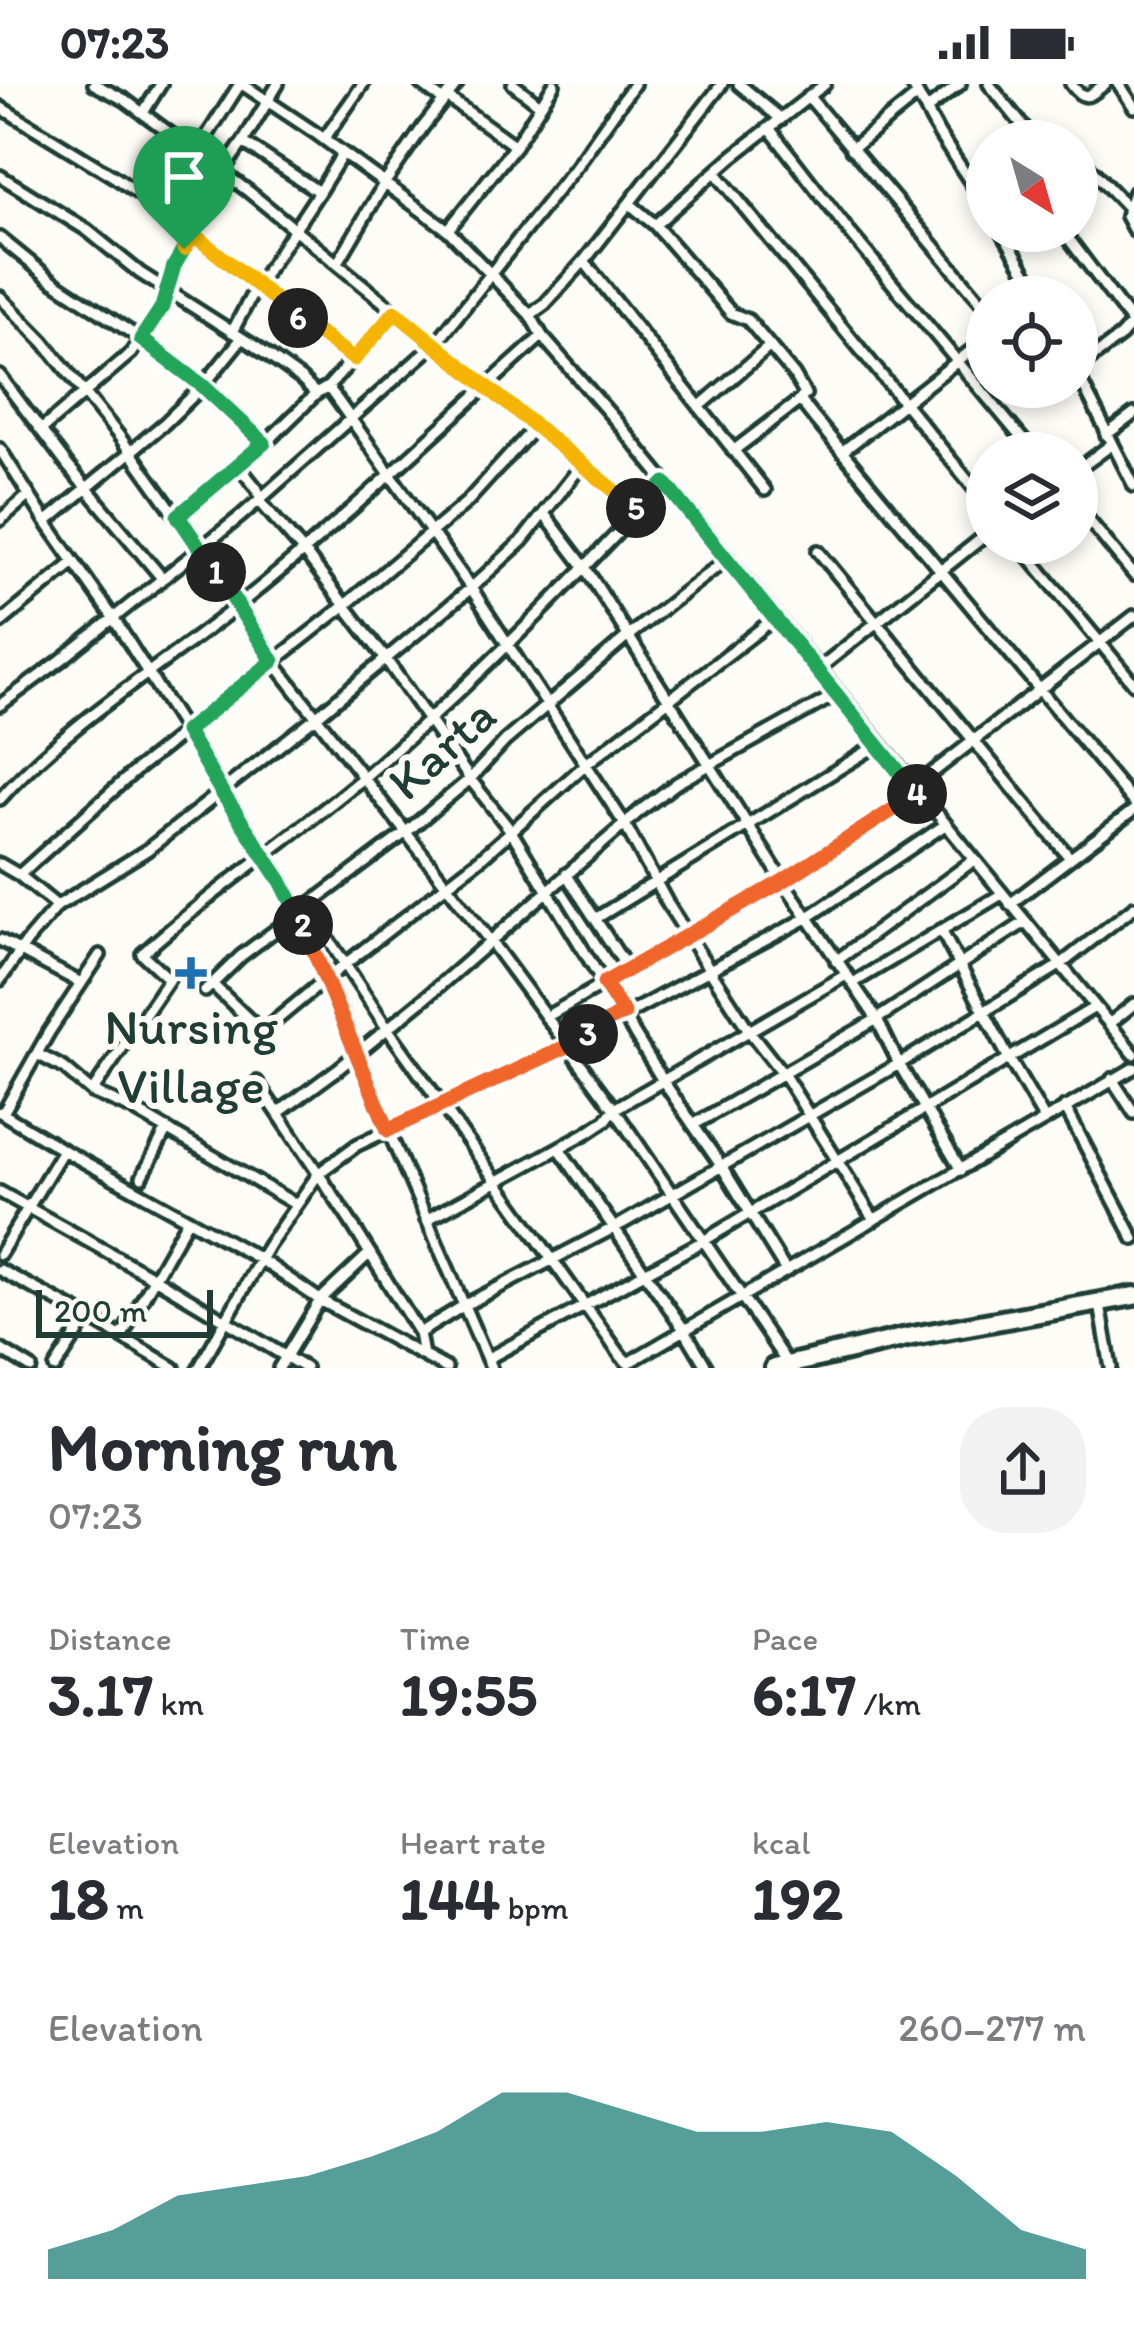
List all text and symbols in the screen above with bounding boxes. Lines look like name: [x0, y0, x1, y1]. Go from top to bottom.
text: 07:23: [60, 15, 169, 69]
north arrow: [966, 120, 1098, 252]
map controls: [966, 120, 1098, 564]
pin: [133, 126, 235, 249]
icon: arrive: [151, 144, 217, 210]
button: locate: [966, 276, 1098, 408]
pin: 6: [268, 288, 328, 348]
text: 6: [289, 298, 307, 337]
button: layers: [966, 432, 1098, 564]
pin: 5: [606, 478, 666, 538]
text: 5: [627, 488, 645, 527]
pin: 1: [186, 542, 246, 602]
text: 1: [208, 552, 224, 591]
street label: Karta: [375, 684, 508, 812]
pin: 4: [887, 764, 947, 824]
text: 4: [907, 774, 927, 813]
pin: 2: [273, 895, 333, 955]
text: 2: [294, 905, 312, 944]
marker: Nursing Village: [175, 957, 207, 989]
place label: Nursing Village: [104, 996, 278, 1116]
pin: 3: [558, 1004, 618, 1064]
text: 3: [579, 1014, 597, 1053]
scale bar: [36, 1284, 213, 1337]
text: 200 m: [54, 1291, 147, 1330]
text: Morning run: [48, 1407, 397, 1487]
button: share: [960, 1407, 1086, 1533]
text: 07:23: [48, 1492, 143, 1539]
text: Distance: [48, 1619, 172, 1658]
text: Time: [400, 1619, 470, 1658]
text: Pace: [752, 1619, 818, 1658]
text: 3.17: [48, 1658, 153, 1730]
text: 19:55: [400, 1658, 537, 1730]
text: 6:17: [752, 1658, 856, 1730]
text: km: [153, 1684, 204, 1723]
text: /km: [856, 1684, 921, 1723]
text: Elevation: [48, 1823, 179, 1862]
text: Heart rate: [400, 1823, 546, 1862]
text: kcal: [752, 1823, 811, 1862]
text: 18: [48, 1862, 109, 1934]
text: 144: [400, 1862, 500, 1934]
text: 192: [752, 1862, 843, 1934]
text: m: [109, 1888, 144, 1927]
text: bpm: [500, 1888, 569, 1927]
text: Elevation: [48, 2004, 203, 2051]
text: 260–277 m: [898, 2004, 1086, 2051]

